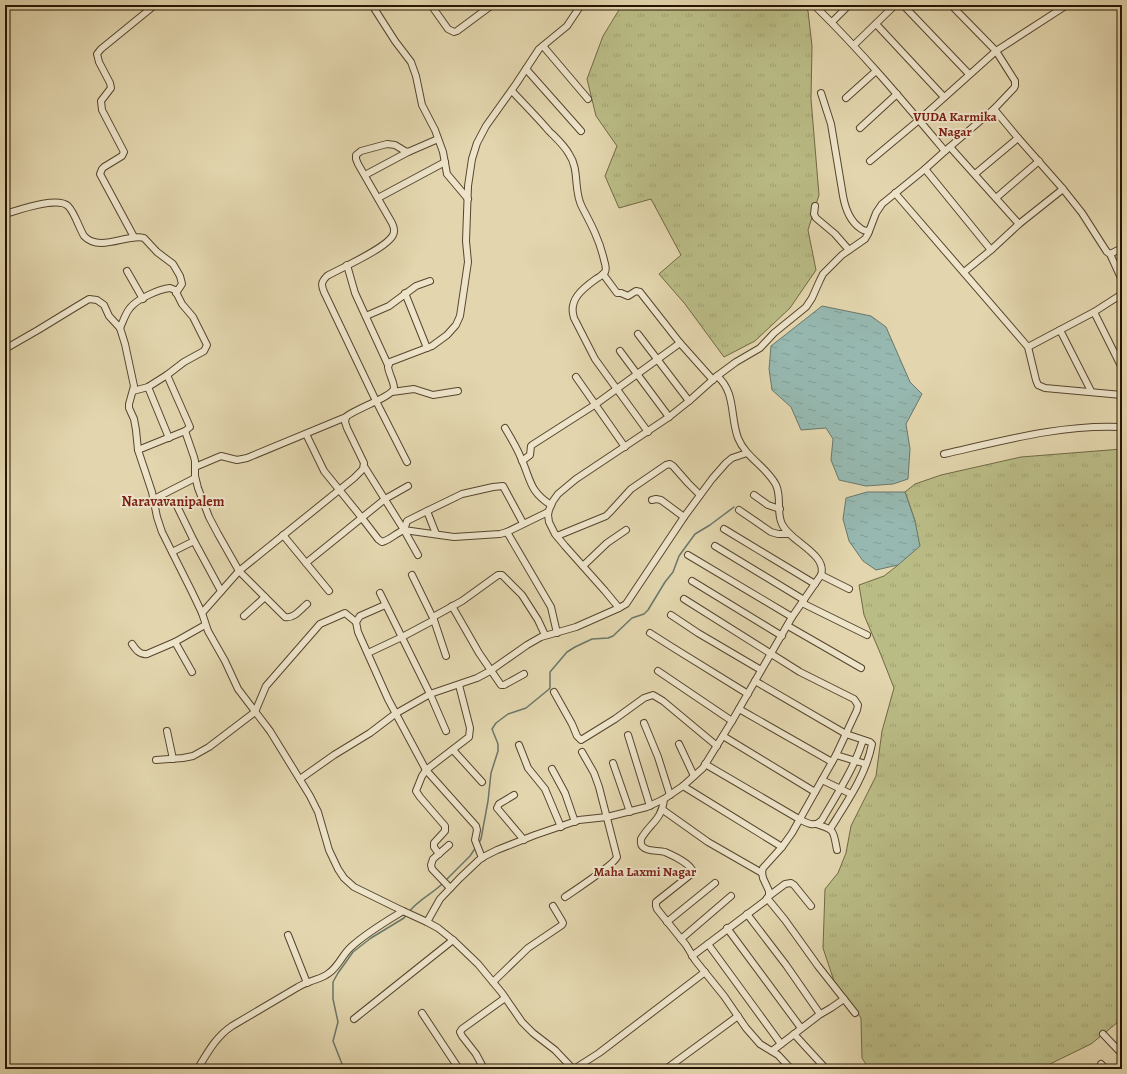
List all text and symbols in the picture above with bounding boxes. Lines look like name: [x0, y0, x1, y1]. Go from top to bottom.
district label: VUDA Karmika Nagar: [912, 108, 997, 140]
district label: Naravavanipalem: [121, 492, 225, 511]
district label: Maha Laxmi Nagar: [594, 863, 697, 880]

